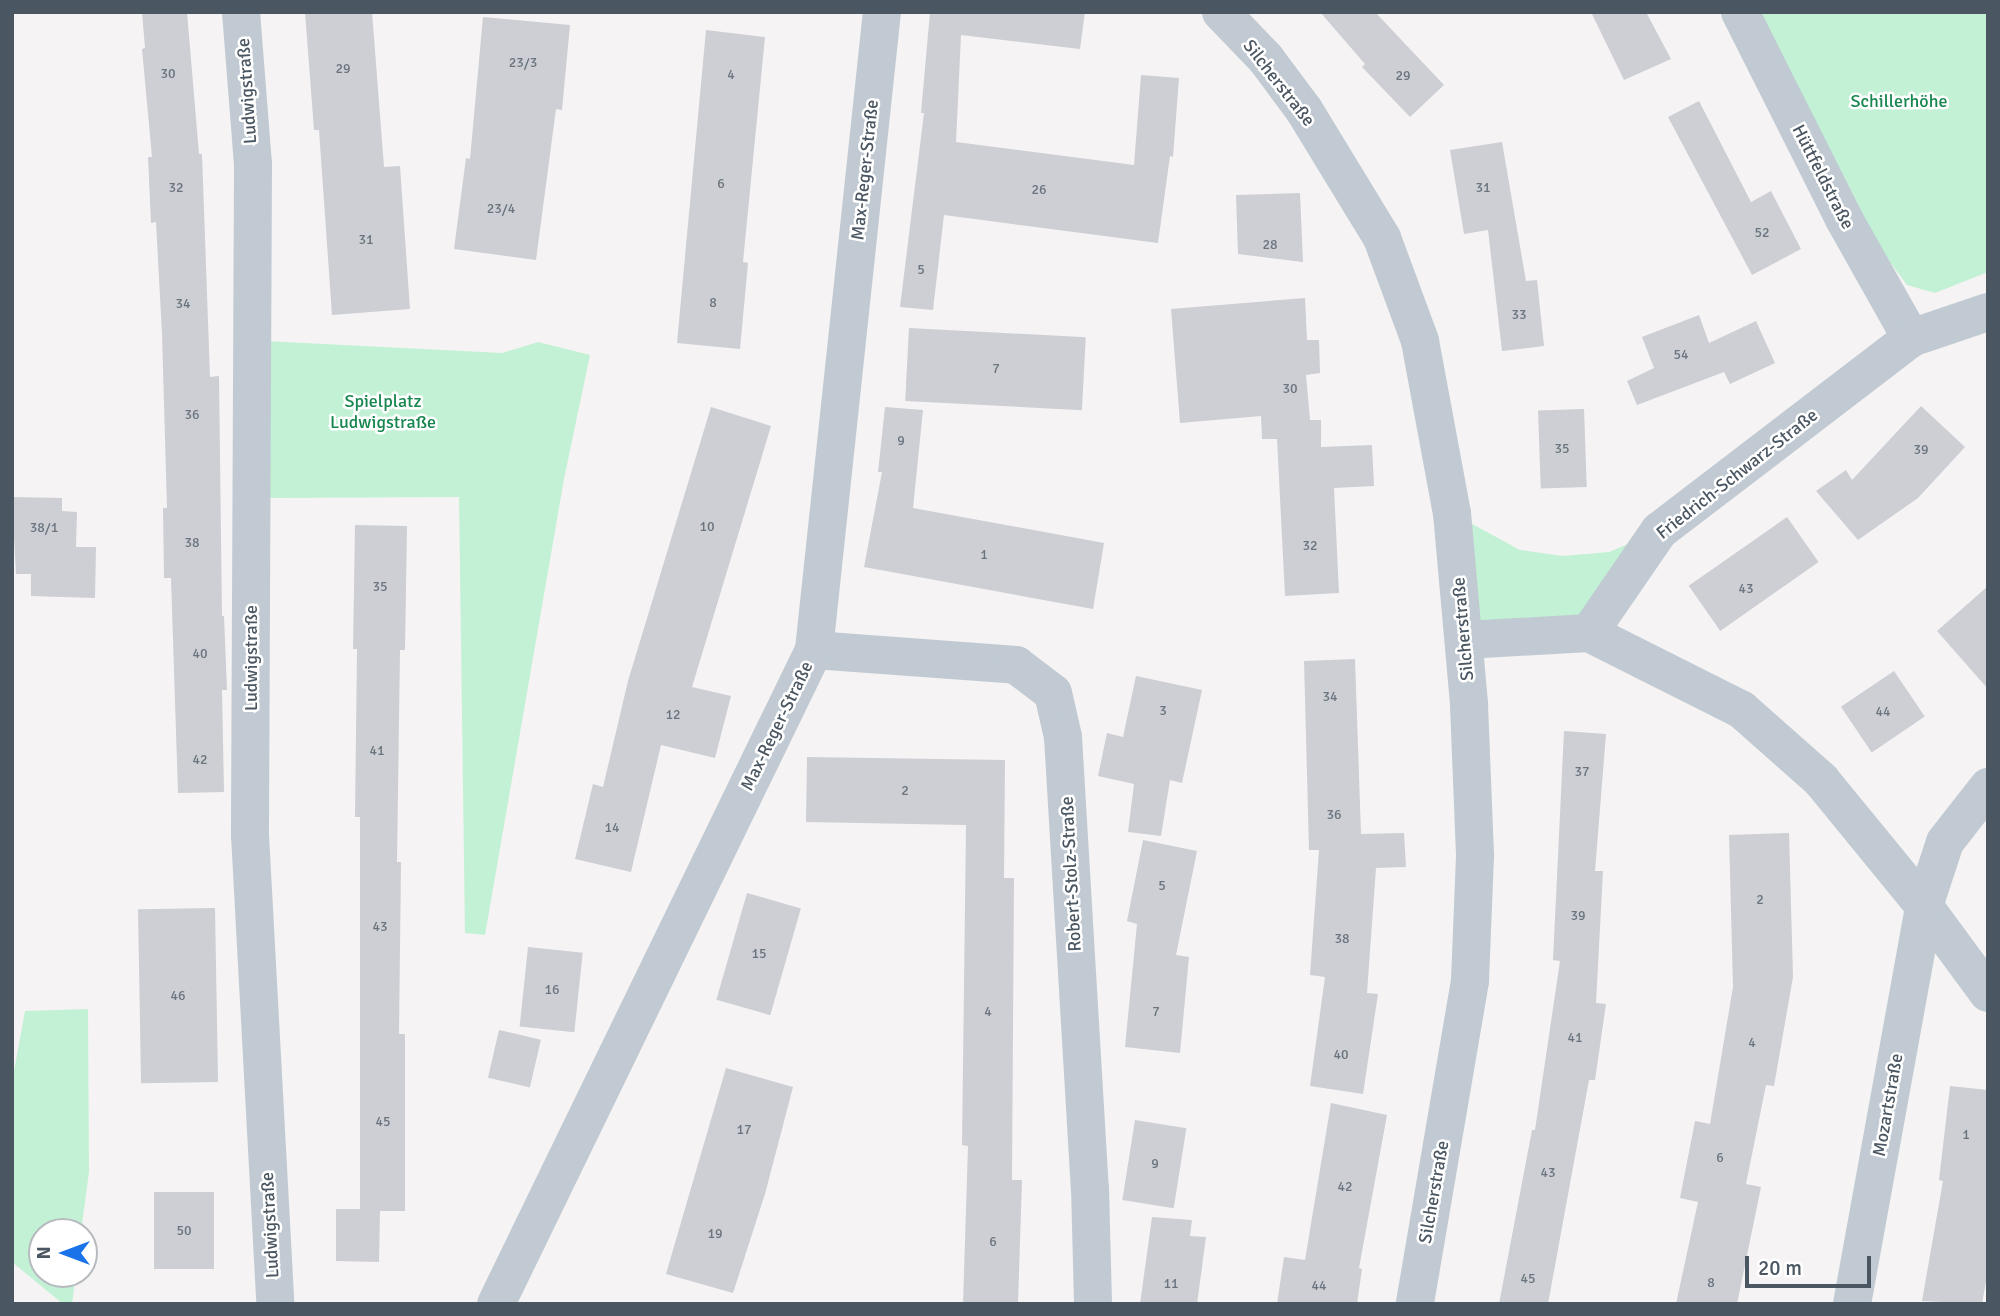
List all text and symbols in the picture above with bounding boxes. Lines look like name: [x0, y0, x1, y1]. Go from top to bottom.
street label: Silcherstraße: [1238, 35, 1320, 131]
street label: Ludwigstraße: [233, 37, 261, 145]
house number: 23/3: [509, 55, 537, 71]
house number: 29: [335, 61, 351, 77]
house number: 30: [160, 66, 176, 82]
house number: 4: [727, 67, 735, 83]
house number: 29: [1395, 68, 1411, 84]
park label: Schillerhöhe: [1851, 90, 1947, 112]
street label: Max-Reger-Straße: [847, 99, 883, 241]
street label: Hüttfeldstraße: [1787, 121, 1859, 233]
house number: 6: [717, 176, 725, 192]
house number: 32: [168, 180, 184, 196]
house number: 31: [1475, 180, 1491, 196]
house number: 26: [1031, 182, 1047, 198]
house number: 23/4: [487, 201, 515, 217]
house number: 52: [1754, 225, 1770, 241]
house number: 31: [358, 232, 374, 248]
house number: 28: [1262, 237, 1278, 253]
house number: 5: [917, 262, 925, 278]
house number: 8: [709, 295, 717, 311]
house number: 34: [175, 296, 191, 312]
house number: 33: [1511, 307, 1527, 323]
house number: 54: [1673, 347, 1689, 363]
house number: 7: [992, 361, 1000, 377]
house number: 30: [1282, 381, 1298, 397]
park label: Spielplatz Ludwigstraße: [330, 391, 436, 434]
street label: Friedrich-Schwarz-Straße: [1652, 404, 1822, 544]
house number: 36: [184, 407, 200, 423]
house number: 9: [897, 433, 905, 449]
house number: 35: [1554, 441, 1570, 457]
house number: 39: [1913, 442, 1929, 458]
house number: 10: [699, 519, 715, 535]
house number: 38/1: [30, 520, 58, 536]
house number: 38: [184, 535, 200, 551]
house number: 32: [1302, 538, 1318, 554]
house number: 1: [980, 547, 988, 563]
street label: Silcherstraße: [1448, 576, 1478, 682]
house number: 35: [372, 579, 388, 595]
house number: 43: [1738, 581, 1754, 597]
street label: Ludwigstraße: [240, 605, 262, 711]
house number: 40: [192, 646, 208, 662]
street label: Max-Reger-Straße: [736, 658, 818, 794]
house number: 34: [1322, 689, 1338, 705]
house number: 3: [1159, 703, 1167, 719]
house number: 44: [1875, 704, 1891, 720]
house number: 12: [665, 707, 681, 723]
house number: 41: [369, 743, 385, 759]
house number: 42: [192, 752, 208, 768]
house number: 37: [1574, 764, 1590, 780]
house number: 2: [901, 783, 909, 799]
street label: Robert-Stolz-Straße: [1056, 796, 1086, 952]
house number: 36: [1326, 807, 1342, 823]
house number: 14: [604, 820, 620, 836]
house number: 5: [1158, 878, 1166, 894]
house number: 2: [1756, 892, 1764, 908]
house number: 39: [1570, 908, 1586, 924]
house number: 43: [372, 919, 388, 935]
house number: 38: [1334, 931, 1350, 947]
house number: 15: [751, 946, 767, 962]
house number: 16: [544, 982, 560, 998]
house number: 46: [170, 988, 186, 1004]
house number: 4: [984, 1004, 992, 1020]
house number: 7: [1152, 1004, 1160, 1020]
house number: 41: [1567, 1030, 1583, 1046]
house number: 4: [1748, 1035, 1756, 1051]
house number: 40: [1333, 1047, 1349, 1063]
street label: Mozartstraße: [1868, 1052, 1908, 1158]
house number: 45: [375, 1114, 391, 1130]
house number: 17: [736, 1122, 752, 1138]
house number: 1: [1962, 1127, 1970, 1143]
street label: Silcherstraße: [1414, 1139, 1454, 1245]
house number: 6: [1716, 1150, 1724, 1166]
house number: 9: [1151, 1156, 1159, 1172]
house number: 43: [1540, 1165, 1556, 1181]
street label: Ludwigstraße: [256, 1171, 284, 1279]
house number: 42: [1337, 1179, 1353, 1195]
north arrow: [28, 1218, 98, 1288]
house number: 50: [176, 1223, 192, 1239]
house number: 19: [707, 1226, 723, 1242]
house number: 6: [989, 1234, 997, 1250]
scale bar: [1748, 1242, 1874, 1286]
text: N: [32, 1246, 56, 1260]
text: 20 m: [1758, 1255, 1802, 1281]
house number: 45: [1520, 1271, 1536, 1287]
house number: 8: [1707, 1275, 1715, 1291]
house number: 11: [1163, 1276, 1179, 1292]
house number: 44: [1311, 1278, 1327, 1294]

